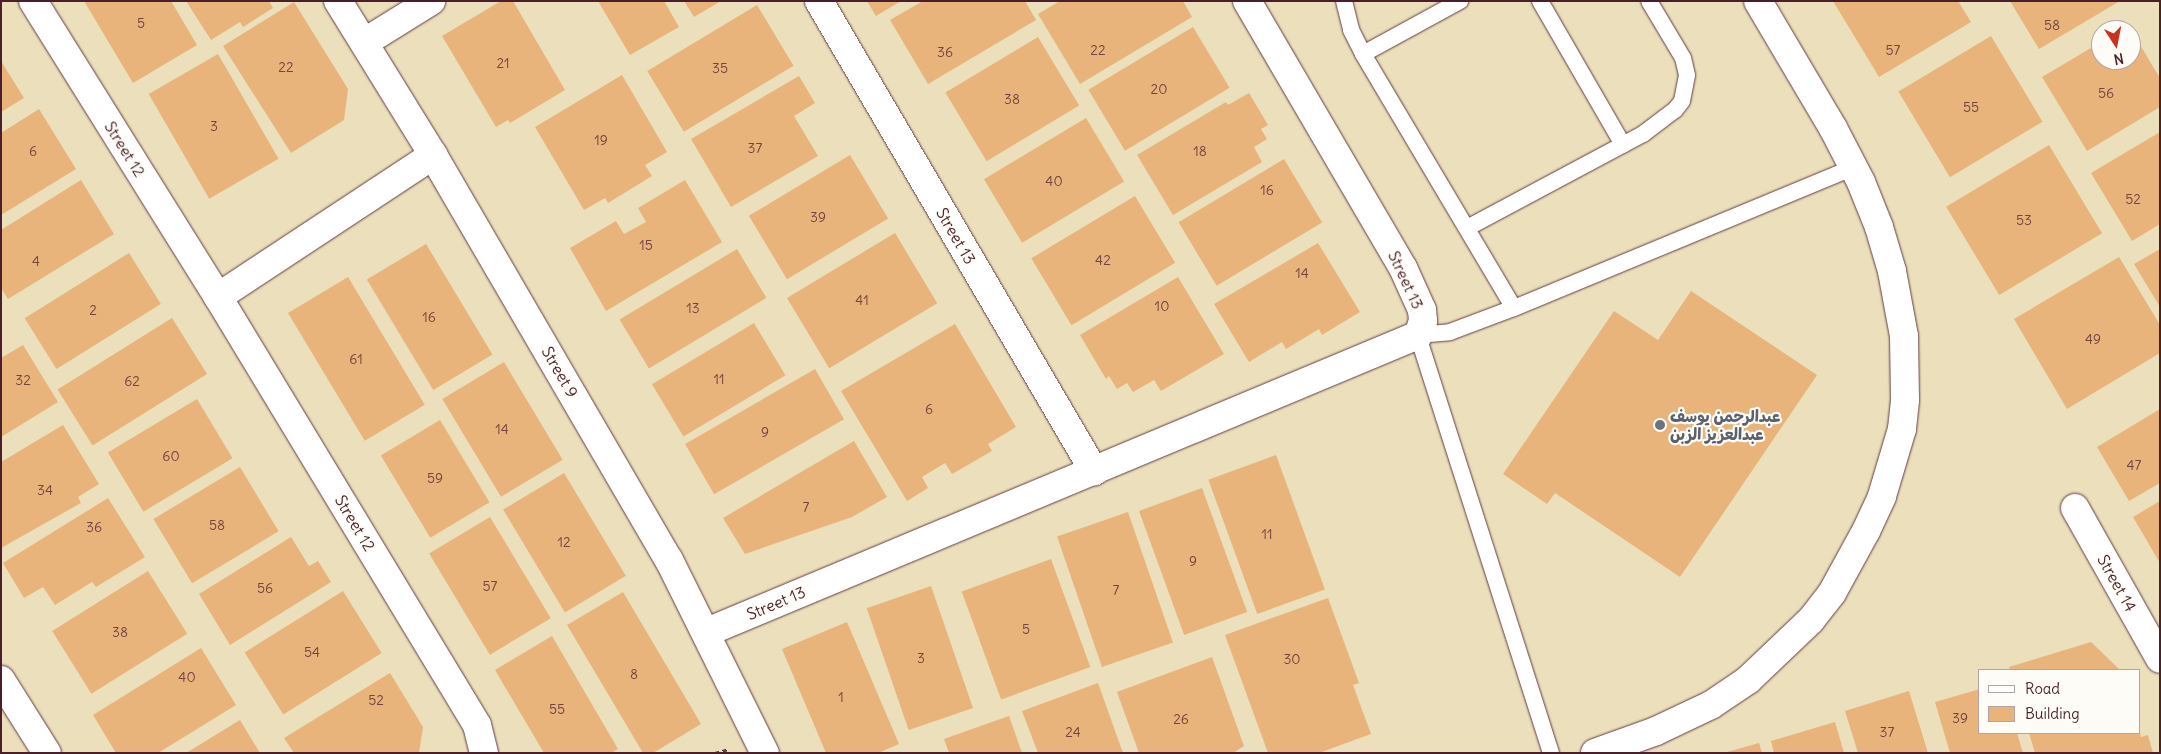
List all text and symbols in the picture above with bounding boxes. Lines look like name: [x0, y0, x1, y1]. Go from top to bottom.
house number: 5: [137, 15, 145, 31]
house number: 58: [2044, 17, 2060, 33]
north arrow: [2091, 20, 2141, 70]
house number: 22: [1090, 42, 1106, 58]
house number: 57: [1886, 42, 1900, 58]
house number: 36: [937, 44, 953, 60]
text: N: [2112, 49, 2125, 69]
house number: 21: [496, 55, 510, 71]
house number: 22: [278, 59, 294, 75]
house number: 35: [712, 60, 728, 76]
house number: 20: [1151, 81, 1167, 97]
house number: 56: [2098, 85, 2114, 101]
house number: 38: [1004, 91, 1020, 107]
house number: 55: [1963, 99, 1979, 115]
street label: Street 12: [101, 118, 149, 180]
house number: 3: [210, 118, 218, 134]
house number: 19: [594, 132, 608, 148]
house number: 37: [748, 140, 762, 156]
house number: 6: [29, 143, 37, 159]
house number: 18: [1193, 143, 1207, 159]
house number: 40: [1045, 173, 1063, 189]
house number: 16: [1260, 182, 1274, 198]
house number: 52: [2125, 191, 2141, 207]
street label: Street 13: [932, 204, 980, 268]
house number: 39: [810, 209, 826, 225]
house number: 53: [2016, 212, 2032, 228]
house number: 15: [639, 237, 653, 253]
street label: Street 13: [1384, 248, 1428, 312]
house number: 42: [1095, 252, 1111, 268]
house number: 4: [32, 253, 40, 269]
house number: 14: [1295, 265, 1309, 281]
house number: 41: [855, 292, 869, 308]
house number: 10: [1155, 298, 1169, 314]
house number: 13: [686, 300, 700, 316]
house number: 2: [89, 302, 97, 318]
house number: 16: [422, 309, 436, 325]
house number: 49: [2085, 331, 2101, 347]
street label: Street 9: [538, 343, 582, 401]
house number: 61: [349, 351, 363, 367]
house number: 11: [713, 371, 725, 387]
house number: 32: [15, 372, 31, 388]
house number: 62: [124, 373, 140, 389]
house number: 6: [925, 401, 933, 417]
place label: عبدالرحمن يوسف عبدالعزيز الزبن: [1670, 406, 1780, 444]
marker: عبدالرحمن يوسف عبدالعزيز الزبن: [1654, 419, 1666, 431]
house number: 14: [495, 421, 509, 437]
house number: 9: [761, 424, 769, 440]
house number: 60: [162, 448, 180, 464]
house number: 47: [2127, 457, 2141, 473]
house number: 59: [427, 470, 443, 486]
house number: 34: [37, 482, 53, 498]
street label: Street 12: [331, 492, 379, 554]
house number: 7: [803, 499, 809, 515]
house number: 58: [209, 517, 225, 533]
house number: 36: [86, 519, 102, 535]
house number: 11: [1261, 526, 1273, 542]
house number: 12: [557, 534, 571, 550]
street label: Street 14: [2094, 551, 2140, 615]
house number: 9: [1189, 553, 1197, 569]
house number: 57: [483, 578, 497, 594]
house number: 56: [257, 580, 273, 596]
street label: Street 13: [744, 582, 808, 624]
house number: 7: [1113, 582, 1119, 598]
house number: 5: [1022, 621, 1030, 637]
house number: 38: [112, 624, 128, 640]
house number: 54: [304, 644, 320, 660]
house number: 3: [917, 650, 925, 666]
house number: 30: [1283, 651, 1301, 667]
house number: 8: [630, 666, 638, 682]
house number: 40: [178, 669, 196, 685]
legend: [1978, 669, 2141, 734]
text: Road: [2025, 679, 2060, 698]
house number: 1: [838, 689, 844, 705]
house number: 52: [368, 692, 384, 708]
house number: 55: [549, 701, 565, 717]
text: Building: [2025, 704, 2080, 723]
house number: 39: [1952, 710, 1968, 726]
house number: 26: [1173, 711, 1189, 727]
house number: 24: [1065, 724, 1081, 740]
house number: 37: [1880, 724, 1894, 740]

